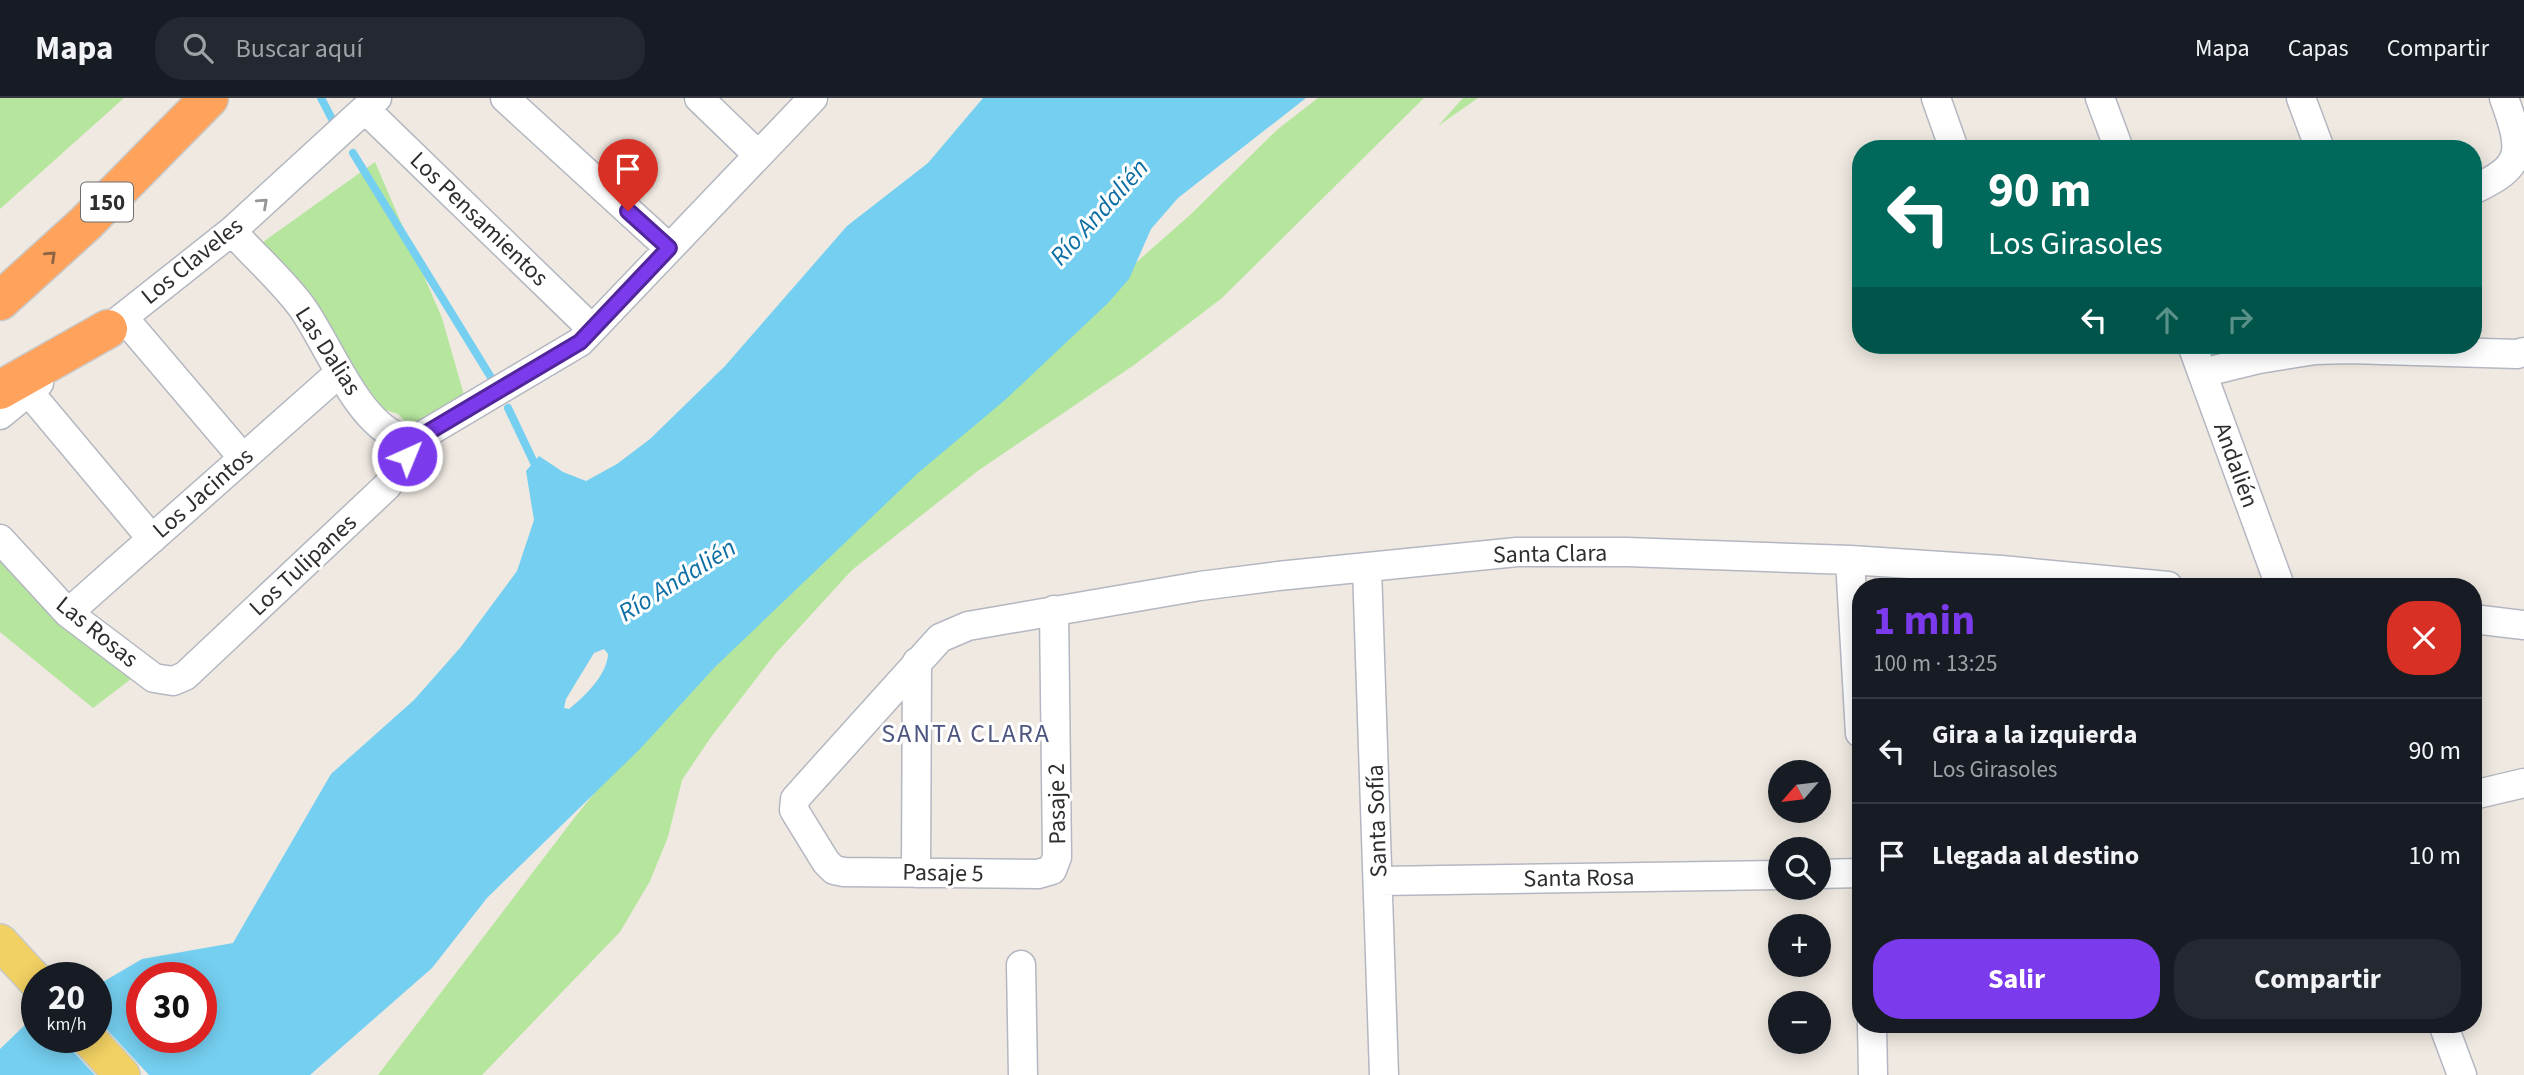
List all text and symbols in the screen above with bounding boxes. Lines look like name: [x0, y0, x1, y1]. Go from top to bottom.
search box: [155, 17, 645, 80]
text: Mapa: [35, 25, 113, 72]
icon: search: [179, 29, 217, 67]
text: Buscar aquí: [235, 30, 363, 67]
text: Mapa: [2195, 31, 2250, 66]
text: Capas: [2288, 31, 2349, 66]
text: Compartir: [2387, 31, 2489, 66]
pin: [598, 139, 658, 211]
street label: Los Pensamientos: [402, 144, 556, 294]
icon: arrive: [609, 150, 647, 188]
water label: Río Andalién: [1041, 150, 1157, 274]
text: 90 m: [1988, 156, 2092, 226]
icon: left: [1873, 168, 1964, 259]
road number: 150: [81, 183, 133, 222]
one-way arrow: [255, 199, 268, 211]
street label: Los Claveles: [133, 209, 251, 313]
text: Los Girasoles: [1988, 221, 2163, 267]
one-way arrow: [43, 251, 56, 264]
street label: Las Dalias: [286, 300, 370, 402]
icon: left: [2075, 301, 2113, 339]
icon: ahead: [2148, 301, 2186, 339]
icon: right: [2221, 301, 2259, 339]
street label: Andalién: [2204, 417, 2268, 513]
position arrow: [370, 419, 444, 493]
street label: Los Jacintos: [145, 439, 261, 547]
street label: Los Tulipanes: [241, 506, 365, 624]
water label: Río Andalién: [611, 529, 743, 631]
street label: Santa Clara: [1493, 536, 1607, 572]
street label: Las Rosas: [48, 588, 146, 676]
text: 1 min: [1873, 591, 1975, 651]
button: close: [2387, 601, 2461, 675]
text: 100 m · 13:25: [1873, 647, 1997, 680]
district label: SANTA CLARA: [881, 715, 1051, 752]
text: Gira a la izquierda: [1932, 716, 2137, 753]
icon: left: [1873, 732, 1911, 770]
text: 90 m: [2408, 732, 2461, 769]
text: Los Girasoles: [1932, 753, 2057, 786]
north arrow: [1768, 760, 1830, 822]
map controls: [1768, 760, 1831, 1054]
street label: Pasaje 2: [1039, 763, 1075, 845]
street label: Santa Sofía: [1358, 764, 1396, 878]
button: search: [1768, 837, 1831, 900]
icon: arrive: [1873, 837, 1911, 875]
text: Llegada al destino: [1932, 837, 2139, 874]
text: 10 m: [2408, 837, 2461, 874]
street label: Pasaje 5: [902, 855, 984, 891]
street label: Santa Rosa: [1523, 860, 1635, 896]
button: +: [1768, 914, 1831, 977]
button: Salir: [1873, 939, 2160, 1019]
button: Compartir: [2174, 939, 2461, 1019]
speed limit sign: 30: [126, 962, 217, 1053]
text: 20: [48, 973, 85, 1023]
button: −: [1768, 991, 1831, 1054]
text: km/h: [47, 1012, 86, 1037]

